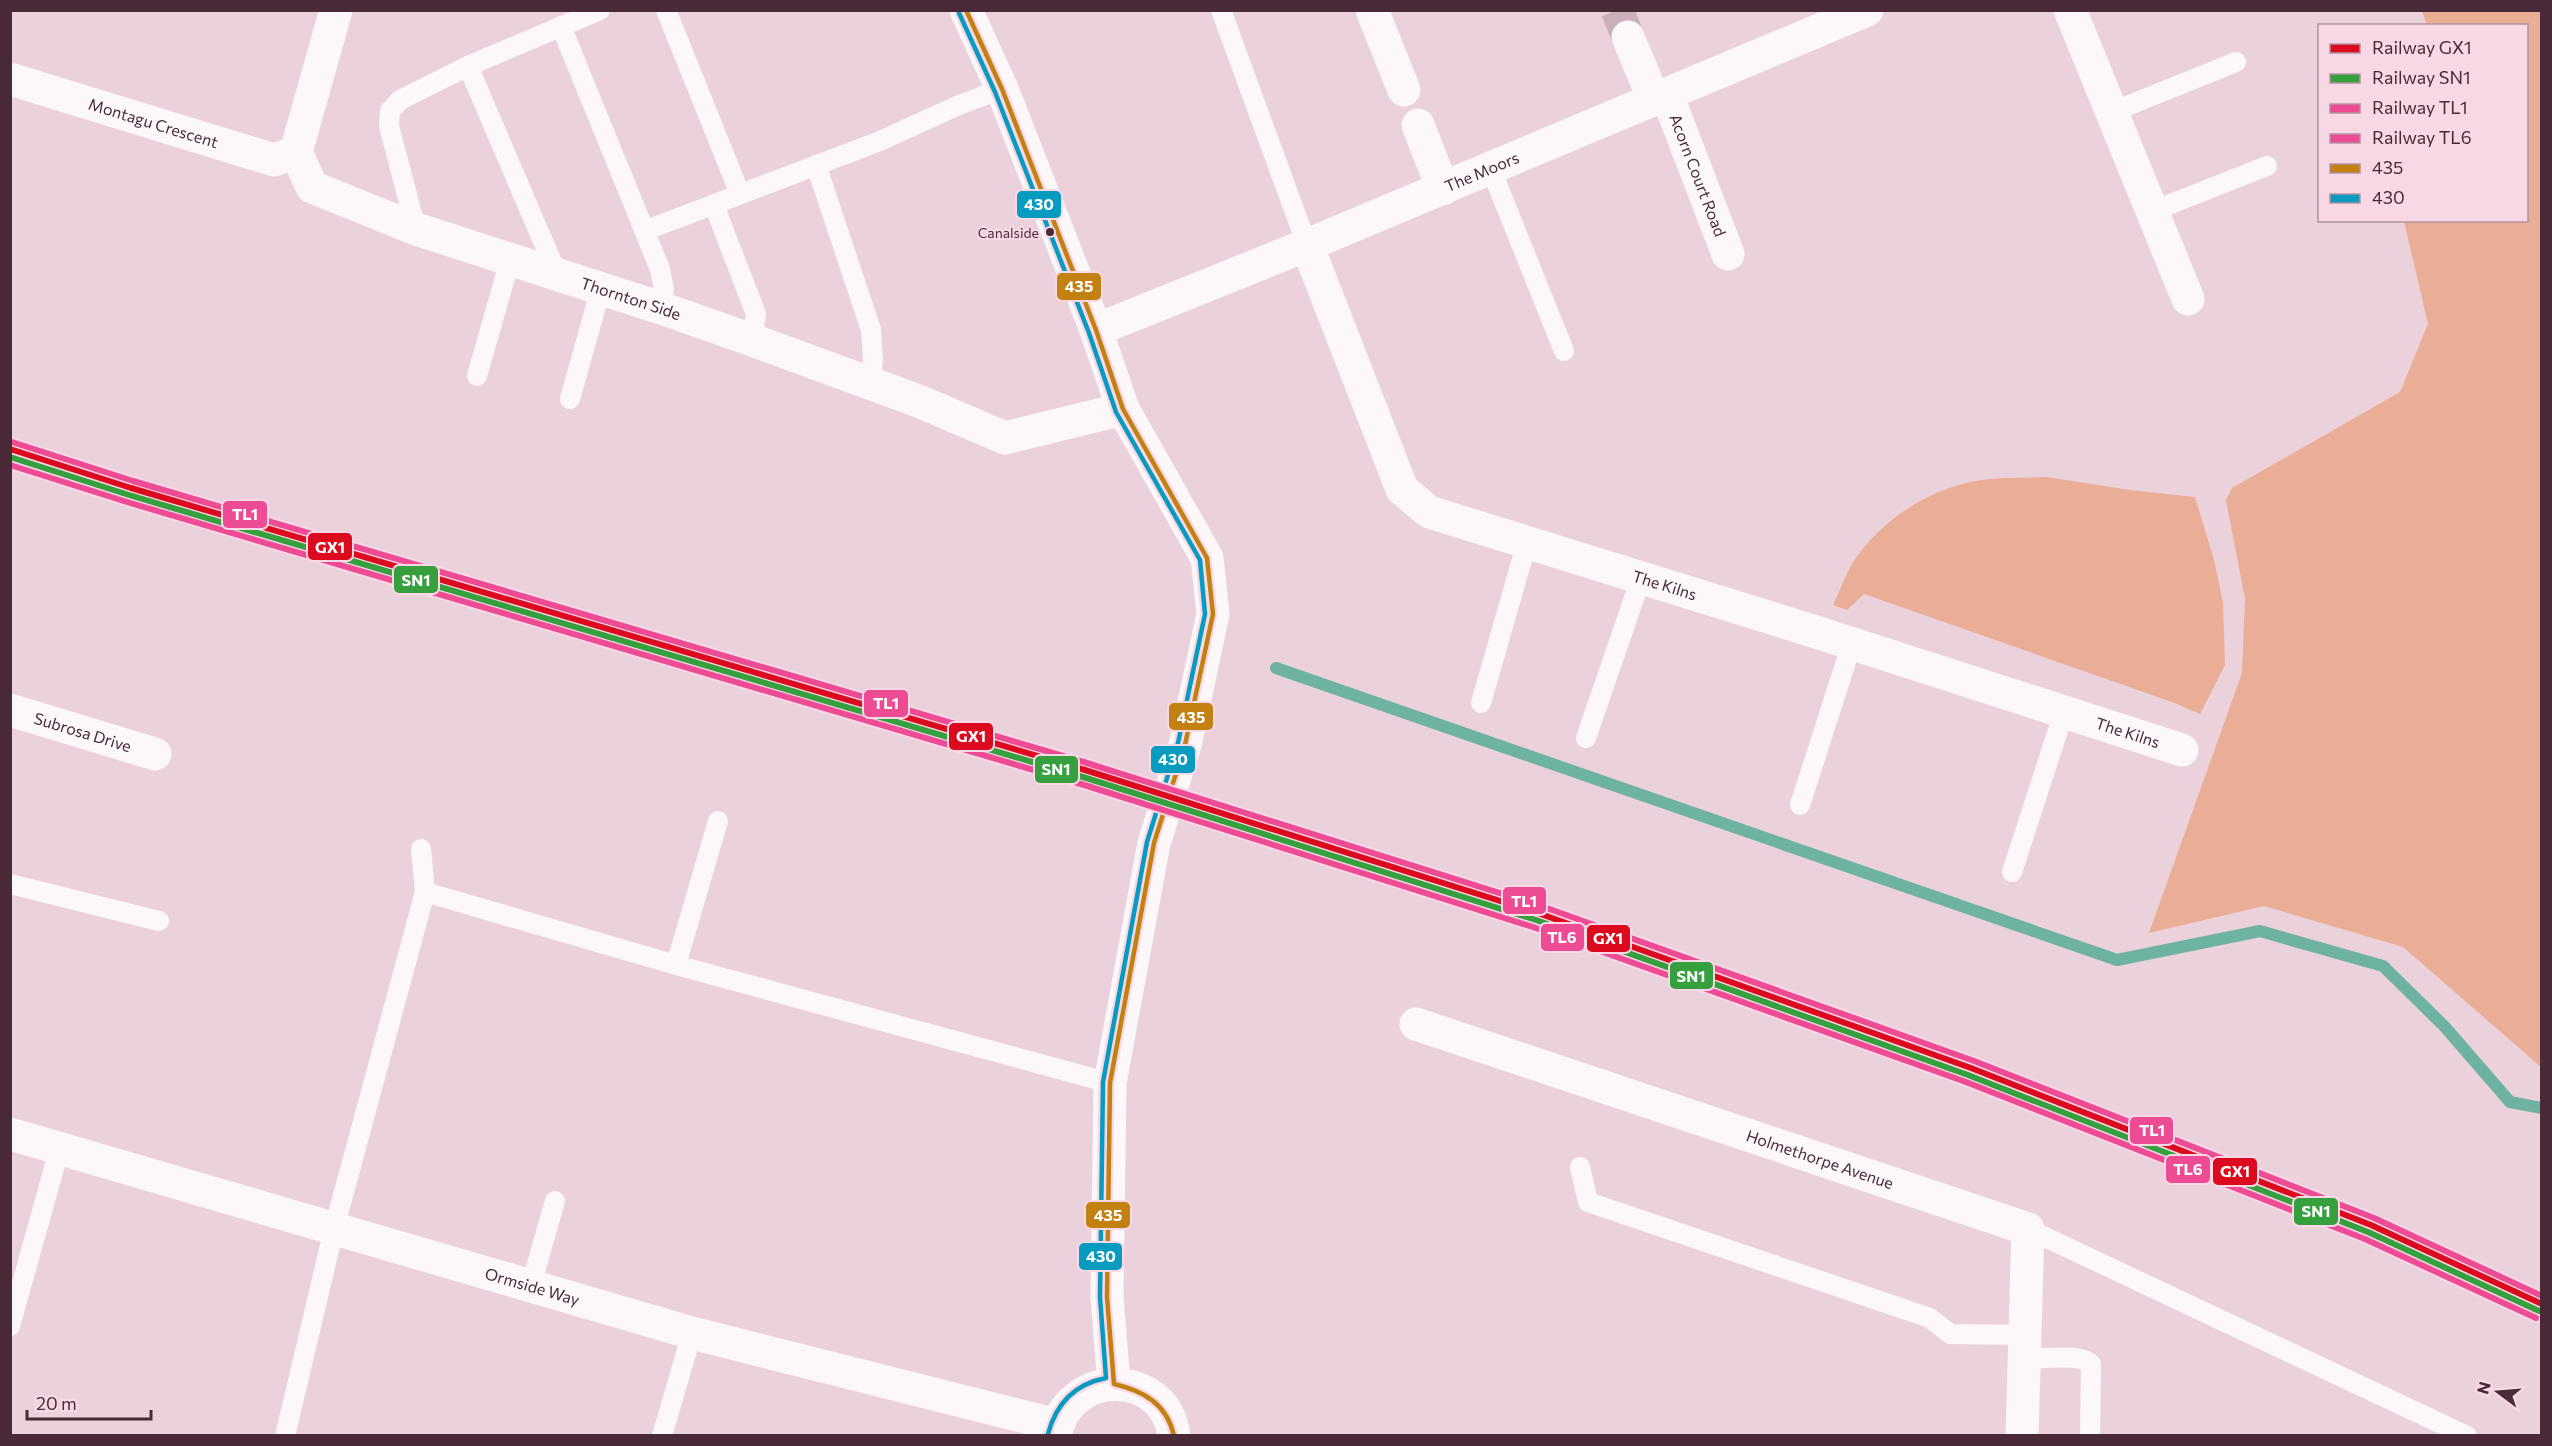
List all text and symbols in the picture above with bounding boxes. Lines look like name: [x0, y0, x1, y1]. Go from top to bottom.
legend: [2318, 24, 2528, 222]
text: Railway GX1: [2372, 36, 2472, 58]
text: Railway SN1: [2372, 66, 2471, 88]
street label: Montagu Crescent: [86, 94, 221, 151]
text: Railway TL1: [2372, 96, 2468, 118]
street label: Acorn Court Road: [1666, 111, 1730, 239]
text: Railway TL6: [2372, 126, 2472, 148]
street label: The Moors: [1442, 147, 1522, 195]
text: 435: [2372, 156, 2403, 178]
text: 430: [2372, 186, 2405, 208]
line badge: 430: [1016, 190, 1062, 219]
text: 430: [1024, 194, 1054, 213]
place label: Canalside: [978, 224, 1039, 241]
marker: Canalside: [1044, 226, 1056, 238]
line badge: 435: [1056, 272, 1102, 301]
street label: Thornton Side: [579, 273, 684, 323]
text: 435: [1065, 276, 1093, 295]
line badge: TL1: [222, 500, 268, 529]
text: TL1: [232, 504, 258, 523]
line badge: GX1: [307, 532, 353, 561]
text: GX1: [315, 537, 345, 556]
line badge: SN1: [393, 565, 439, 594]
street label: The Kilns: [1630, 566, 1699, 603]
text: SN1: [402, 570, 430, 589]
line badge: TL1: [863, 689, 909, 718]
text: TL1: [873, 693, 899, 712]
line badge: 435: [1168, 702, 1214, 731]
text: 435: [1177, 707, 1205, 726]
street label: Subrosa Drive: [32, 708, 134, 755]
street label: The Kilns: [2093, 713, 2162, 751]
line badge: GX1: [948, 722, 994, 751]
text: GX1: [956, 726, 986, 745]
line badge: 430: [1150, 745, 1196, 774]
text: 430: [1158, 749, 1188, 768]
line badge: SN1: [1034, 755, 1079, 784]
text: SN1: [1042, 759, 1070, 778]
line badge: TL1: [1502, 886, 1547, 915]
text: TL1: [1511, 891, 1537, 910]
line badge: TL6: [1540, 923, 1585, 952]
line badge: GX1: [1586, 924, 1631, 953]
text: TL6: [1547, 927, 1577, 946]
text: GX1: [1593, 928, 1623, 947]
line badge: SN1: [1669, 961, 1714, 990]
text: SN1: [1677, 966, 1705, 985]
line badge: TL1: [2129, 1116, 2174, 1145]
text: TL1: [2139, 1120, 2165, 1139]
street label: Holmethorpe Avenue: [1744, 1125, 1896, 1192]
line badge: TL6: [2165, 1155, 2211, 1184]
line badge: GX1: [2212, 1157, 2258, 1186]
text: TL6: [2173, 1159, 2203, 1178]
text: GX1: [2220, 1161, 2250, 1180]
line badge: SN1: [2293, 1197, 2339, 1226]
line badge: 435: [1085, 1201, 1131, 1229]
text: SN1: [2302, 1201, 2330, 1220]
text: 435: [1094, 1205, 1122, 1224]
line badge: 430: [1078, 1242, 1123, 1271]
text: 430: [1086, 1246, 1116, 1265]
street label: Ormside Way: [483, 1263, 582, 1309]
north arrow: [2468, 1362, 2528, 1422]
text: N: [2472, 1379, 2494, 1396]
scale bar: [27, 1383, 152, 1421]
text: 20 m: [36, 1392, 77, 1414]

